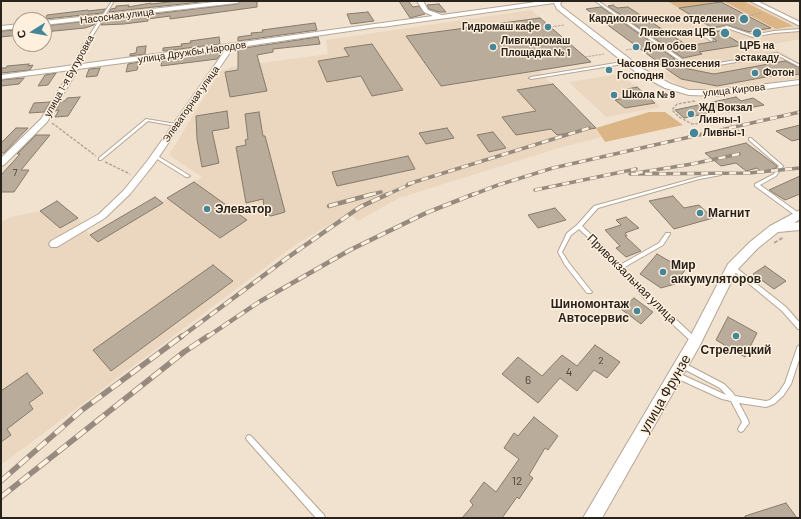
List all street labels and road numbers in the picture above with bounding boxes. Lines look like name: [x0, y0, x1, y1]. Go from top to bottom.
street label: Насосная улица: [79, 6, 155, 26]
street label: улица 1-я Бутуровка: [41, 33, 97, 119]
street label: улица Дружбы Народов: [137, 38, 247, 66]
street label: Элеваторная улица: [160, 64, 222, 144]
street label: улица Кирова: [702, 81, 766, 99]
street label: Привокзальная улица: [584, 231, 680, 327]
street label: улица Фрунзе: [636, 352, 694, 436]

